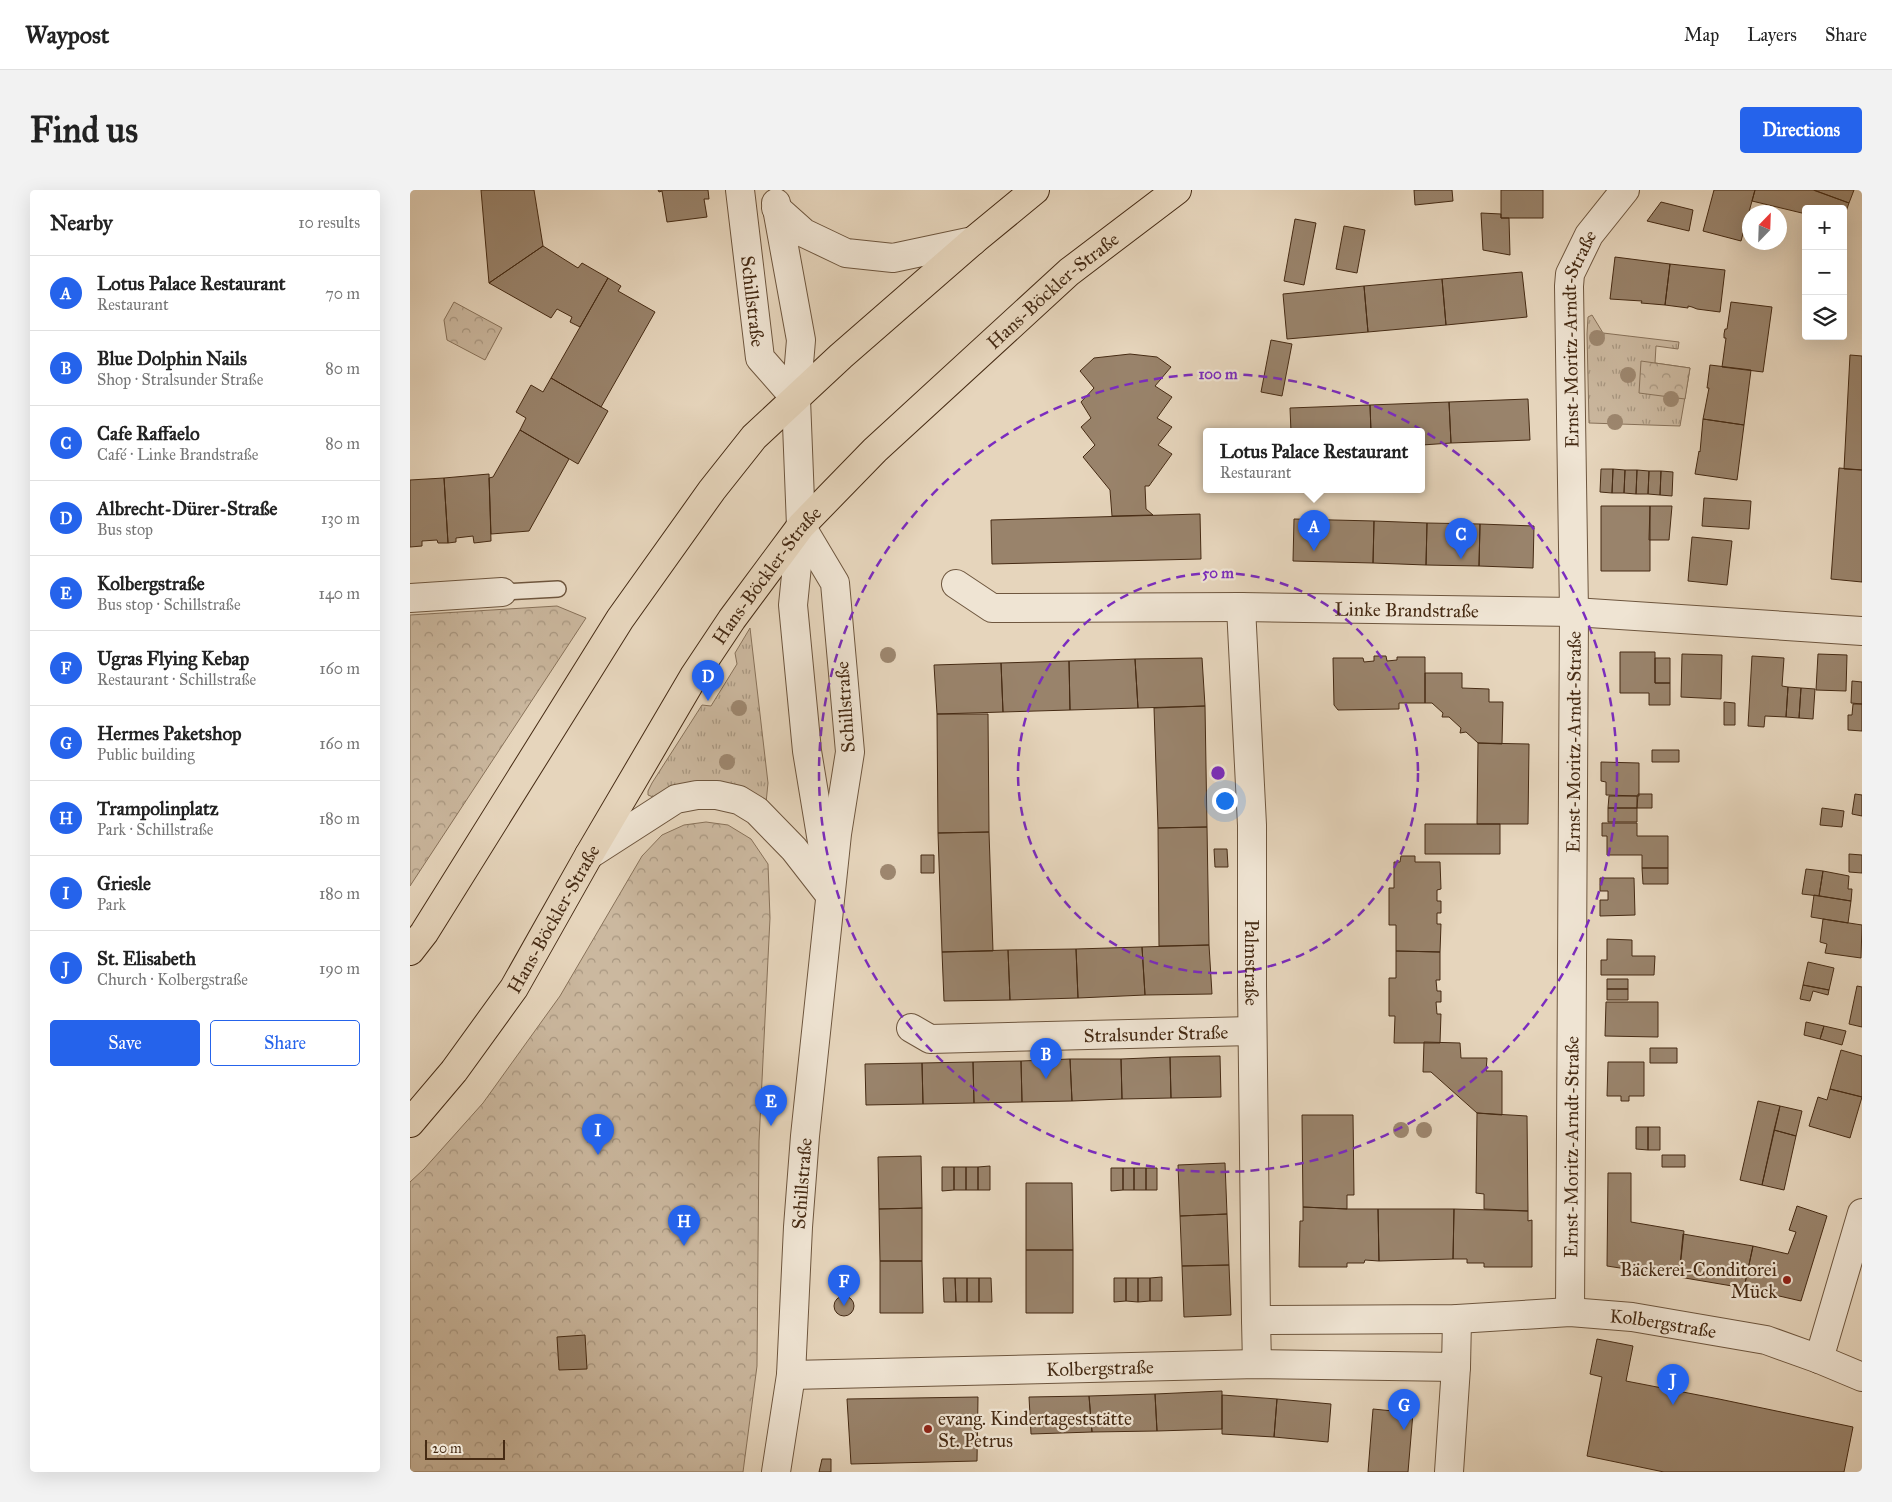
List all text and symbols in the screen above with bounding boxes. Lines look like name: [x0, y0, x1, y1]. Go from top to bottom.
text: Waypost: [25, 20, 109, 50]
text: Map: [1684, 24, 1719, 46]
text: Layers: [1747, 24, 1797, 46]
text: Share: [1825, 24, 1867, 46]
button: Directions: [1740, 107, 1862, 153]
text: Find us: [30, 109, 138, 152]
north arrow: [1742, 205, 1787, 250]
map controls: [1802, 205, 1847, 340]
button: +: [1802, 205, 1847, 250]
text: Nearby: [50, 210, 113, 236]
text: 10 results: [298, 213, 360, 232]
street label: Ernst-Moritz-Arndt-Straße: [1557, 224, 1601, 448]
street label: Hans-Böckler-Straße: [982, 227, 1123, 353]
button: −: [1802, 250, 1847, 295]
street label: Schillstraße: [736, 254, 770, 348]
text: Lotus Palace Restaurant: [97, 272, 285, 295]
text: A: [61, 284, 71, 303]
text: 70 m: [325, 284, 360, 303]
text: Restaurant: [97, 295, 169, 314]
button: layers: [1802, 295, 1847, 340]
text: Blue Dolphin Nails: [97, 347, 247, 370]
text: B: [61, 359, 71, 378]
text: 80 m: [325, 359, 360, 378]
text: 100 m: [1198, 365, 1238, 383]
text: Shop · Stralsunder Straße: [97, 370, 263, 389]
text: Cafe Raffaelo: [97, 422, 200, 445]
popup: [1203, 428, 1425, 493]
text: C: [61, 434, 71, 453]
text: 80 m: [325, 434, 360, 453]
text: Lotus Palace Restaurant: [1220, 440, 1408, 463]
text: Café · Linke Brandstraße: [97, 445, 258, 464]
text: Restaurant: [1220, 463, 1291, 482]
text: Albrecht-Dürer-Straße: [97, 497, 278, 520]
street label: Hans-Böckler-Straße: [707, 501, 826, 649]
text: D: [60, 509, 72, 528]
text: 130 m: [321, 509, 360, 528]
pin: A: [1298, 510, 1330, 551]
pin: C: [1445, 518, 1477, 559]
text: Bus stop: [97, 520, 153, 539]
text: 50 m: [1202, 564, 1234, 582]
text: Kolbergstraße: [97, 572, 205, 595]
text: E: [60, 584, 72, 603]
text: 140 m: [319, 584, 360, 603]
text: Bus stop · Schillstraße: [97, 595, 241, 614]
street label: Linke Brandstraße: [1334, 597, 1479, 622]
street label: Ernst-Moritz-Arndt-Straße: [1561, 631, 1585, 853]
text: Ugras Flying Kebap: [97, 647, 249, 670]
text: F: [61, 659, 71, 678]
text: 160 m: [319, 659, 360, 678]
pin: D: [692, 660, 724, 701]
street label: Schillstraße: [830, 660, 860, 753]
text: Restaurant · Schillstraße: [97, 670, 256, 689]
text: Hermes Paketshop: [97, 722, 242, 745]
text: G: [60, 734, 72, 753]
text: 160 m: [319, 734, 360, 753]
text: Public building: [97, 745, 195, 764]
centre of rings: [1209, 764, 1227, 782]
your location: [1212, 788, 1238, 814]
text: Trampolinplatz: [97, 797, 219, 820]
text: H: [59, 809, 73, 828]
text: 180 m: [319, 809, 360, 828]
text: Park · Schillstraße: [97, 820, 213, 839]
street label: Hans-Böckler-Straße: [502, 840, 604, 997]
text: Griesle: [97, 872, 151, 895]
text: I: [63, 884, 69, 903]
text: 180 m: [319, 884, 360, 903]
text: Park: [97, 895, 126, 914]
street label: Palmstraße: [1241, 920, 1264, 1006]
text: St. Elisabeth: [97, 947, 196, 970]
text: J: [63, 959, 69, 978]
text: 190 m: [319, 959, 360, 978]
text: Church · Kolbergstraße: [97, 970, 248, 989]
button: Save: [50, 1020, 200, 1066]
button: Share: [210, 1020, 360, 1066]
street label: Stralsunder Straße: [1083, 1020, 1229, 1047]
street label: Ernst-Moritz-Arndt-Straße: [1559, 1036, 1583, 1258]
pin: B: [1030, 1038, 1062, 1079]
pin: E: [755, 1085, 787, 1126]
pin: I: [582, 1114, 614, 1155]
street label: Schillstraße: [786, 1137, 816, 1230]
pin: H: [668, 1205, 700, 1246]
place label: Bäckerei-Conditorei Mück: [1620, 1258, 1777, 1303]
pin: F: [828, 1265, 860, 1306]
marker: Bäckerei-Conditorei Mück: [1781, 1274, 1793, 1286]
street label: Kolbergstraße: [1609, 1304, 1718, 1343]
street label: Kolbergstraße: [1046, 1355, 1154, 1380]
pin: J: [1657, 1364, 1689, 1405]
pin: G: [1388, 1389, 1420, 1430]
place label: evang. Kindertageststätte St. Petrus: [938, 1407, 1132, 1452]
marker: evang. Kindertageststätte St. Petrus: [922, 1423, 934, 1435]
scale bar: [425, 1437, 505, 1460]
text: 20 m: [432, 1440, 462, 1457]

